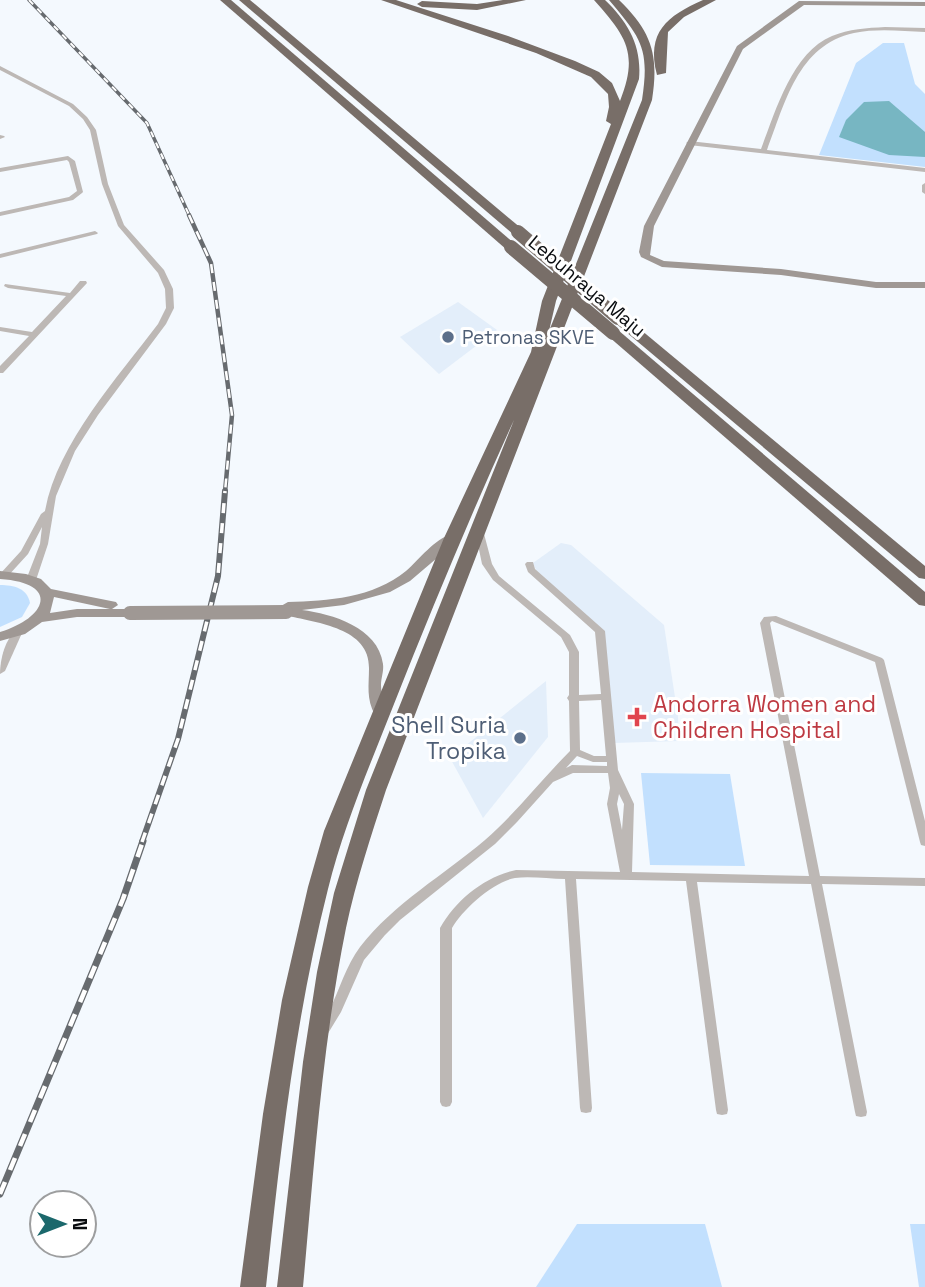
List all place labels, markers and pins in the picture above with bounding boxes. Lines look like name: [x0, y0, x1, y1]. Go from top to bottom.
place label: Petronas SKVE: [462, 325, 594, 350]
marker: Petronas SKVE: [440, 329, 456, 345]
place label: Andorra Women and Children Hospital: [653, 689, 876, 745]
marker: Andorra Women and Children Hospital: [627, 707, 647, 727]
place label: Shell Suria Tropika: [391, 710, 506, 766]
marker: Shell Suria Tropika: [512, 730, 528, 746]

